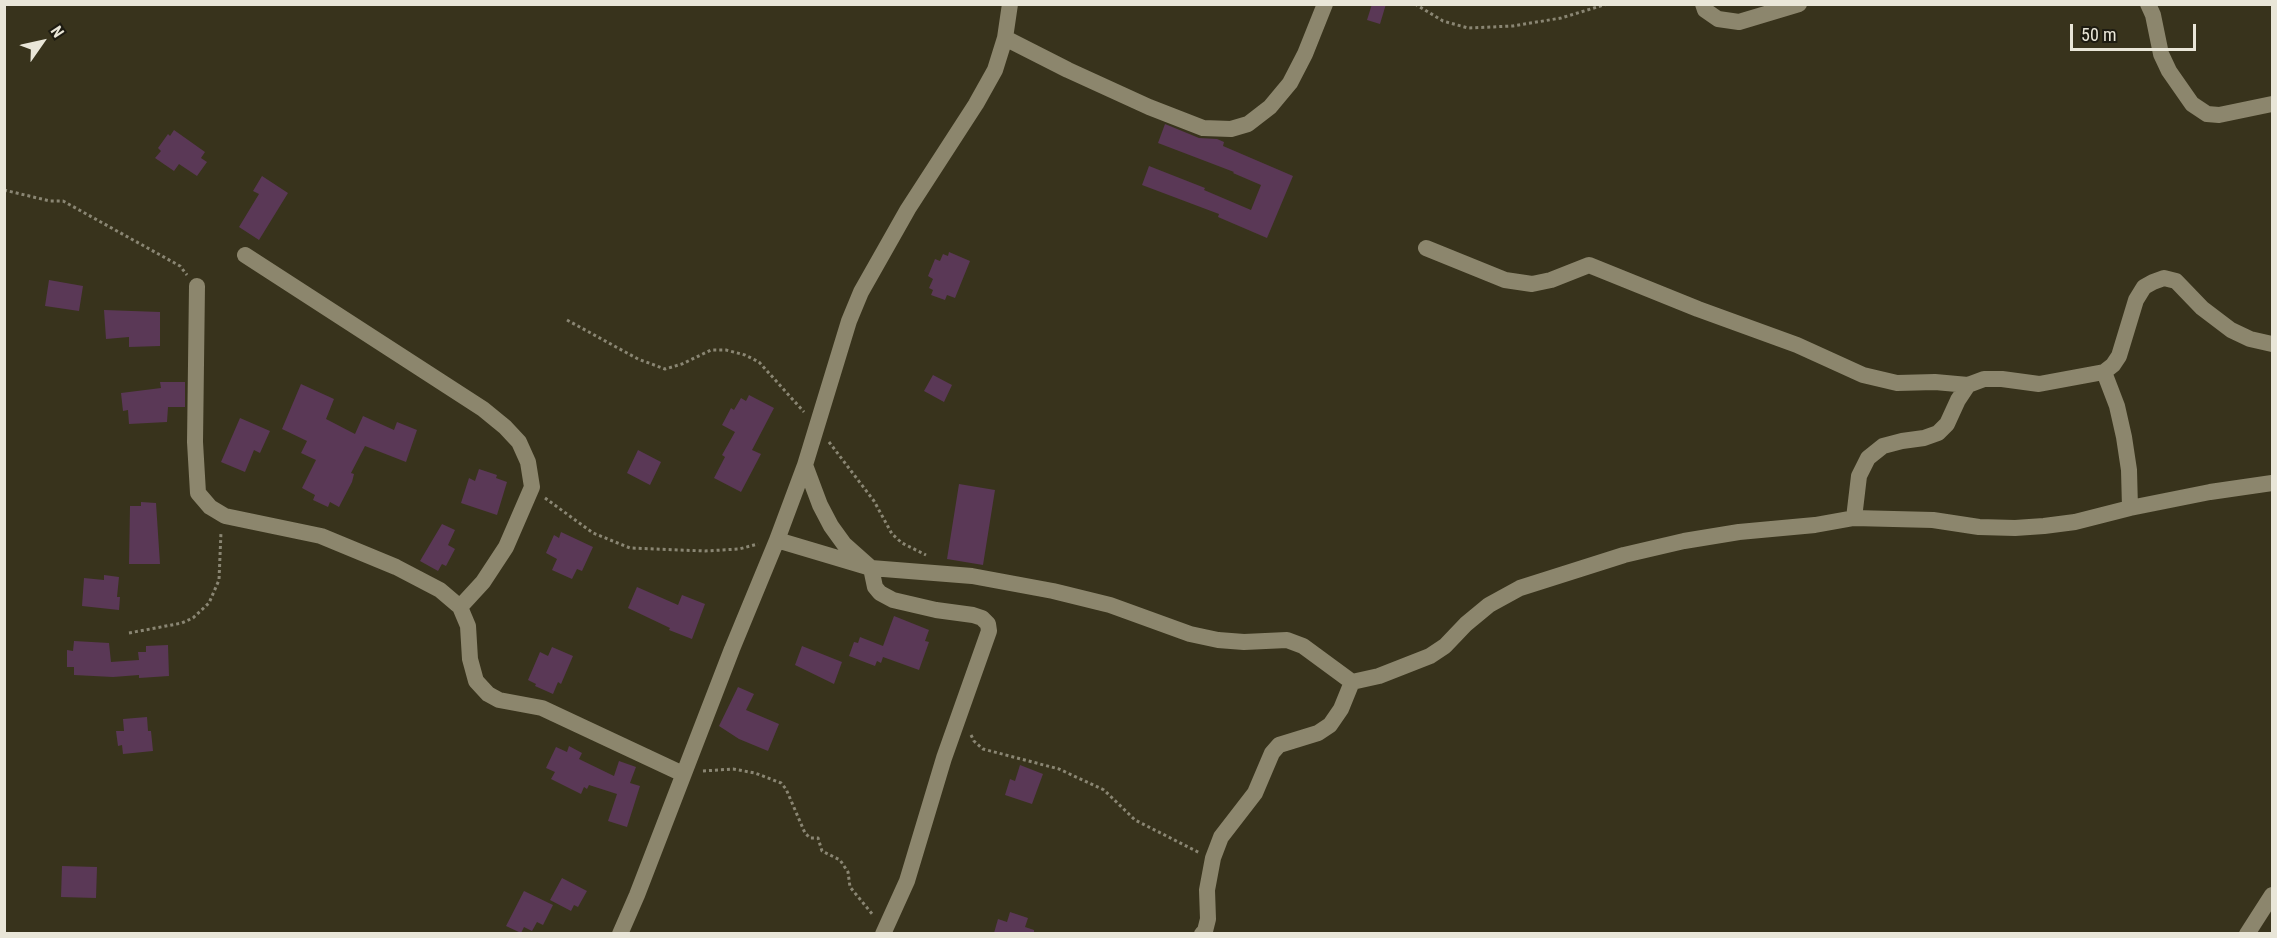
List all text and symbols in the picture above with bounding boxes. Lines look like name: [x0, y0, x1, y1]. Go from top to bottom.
north arrow: [12, 12, 72, 72]
scale bar: [2073, 12, 2199, 50]
text: N: [47, 22, 68, 41]
text: 50 m: [2081, 24, 2116, 45]

